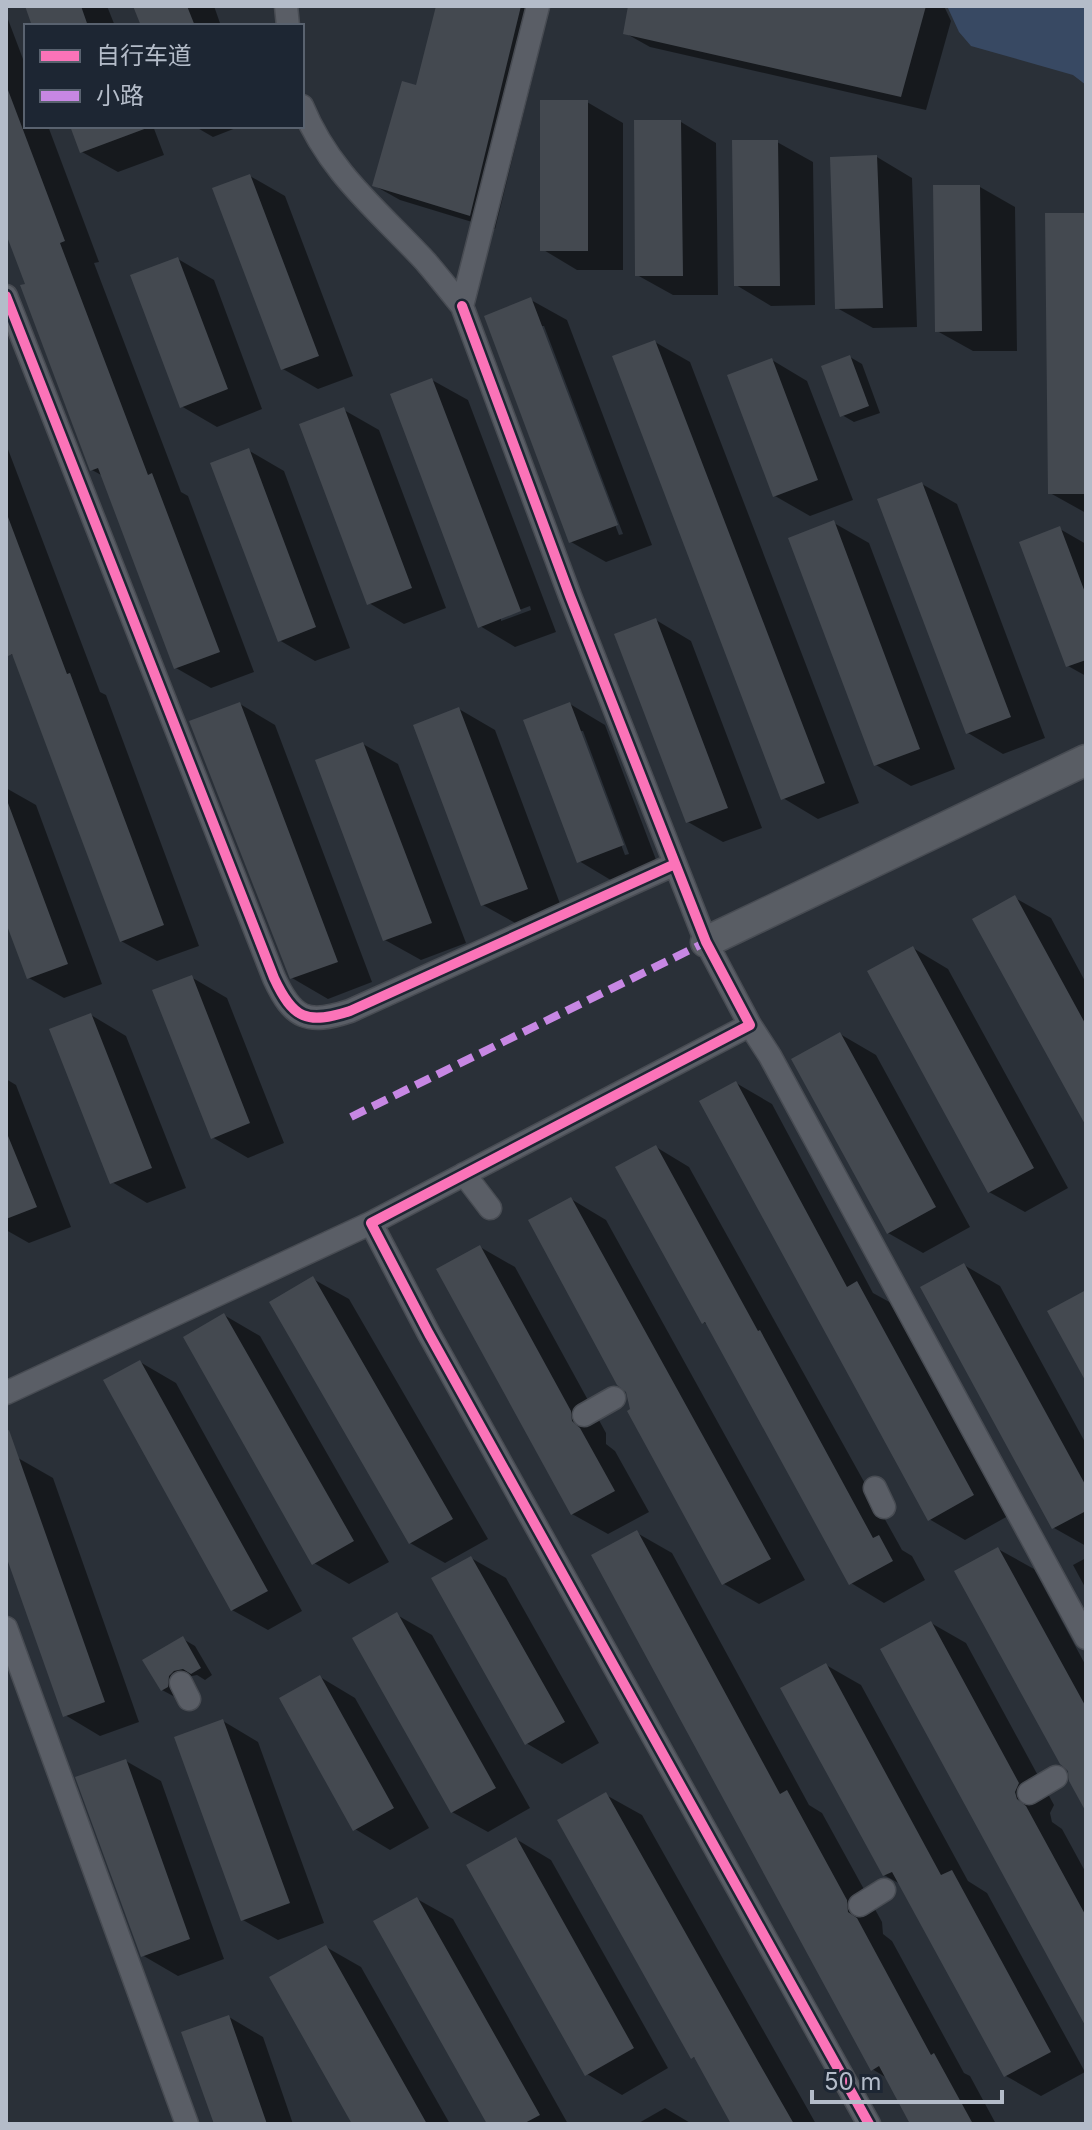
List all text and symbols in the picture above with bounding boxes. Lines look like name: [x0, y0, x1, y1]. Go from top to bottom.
legend: [24, 24, 304, 128]
text: 自行车道: [96, 41, 192, 70]
text: 小路: [96, 81, 144, 110]
scale bar: [812, 2054, 1002, 2104]
text: 50 m: [824, 2067, 882, 2096]

